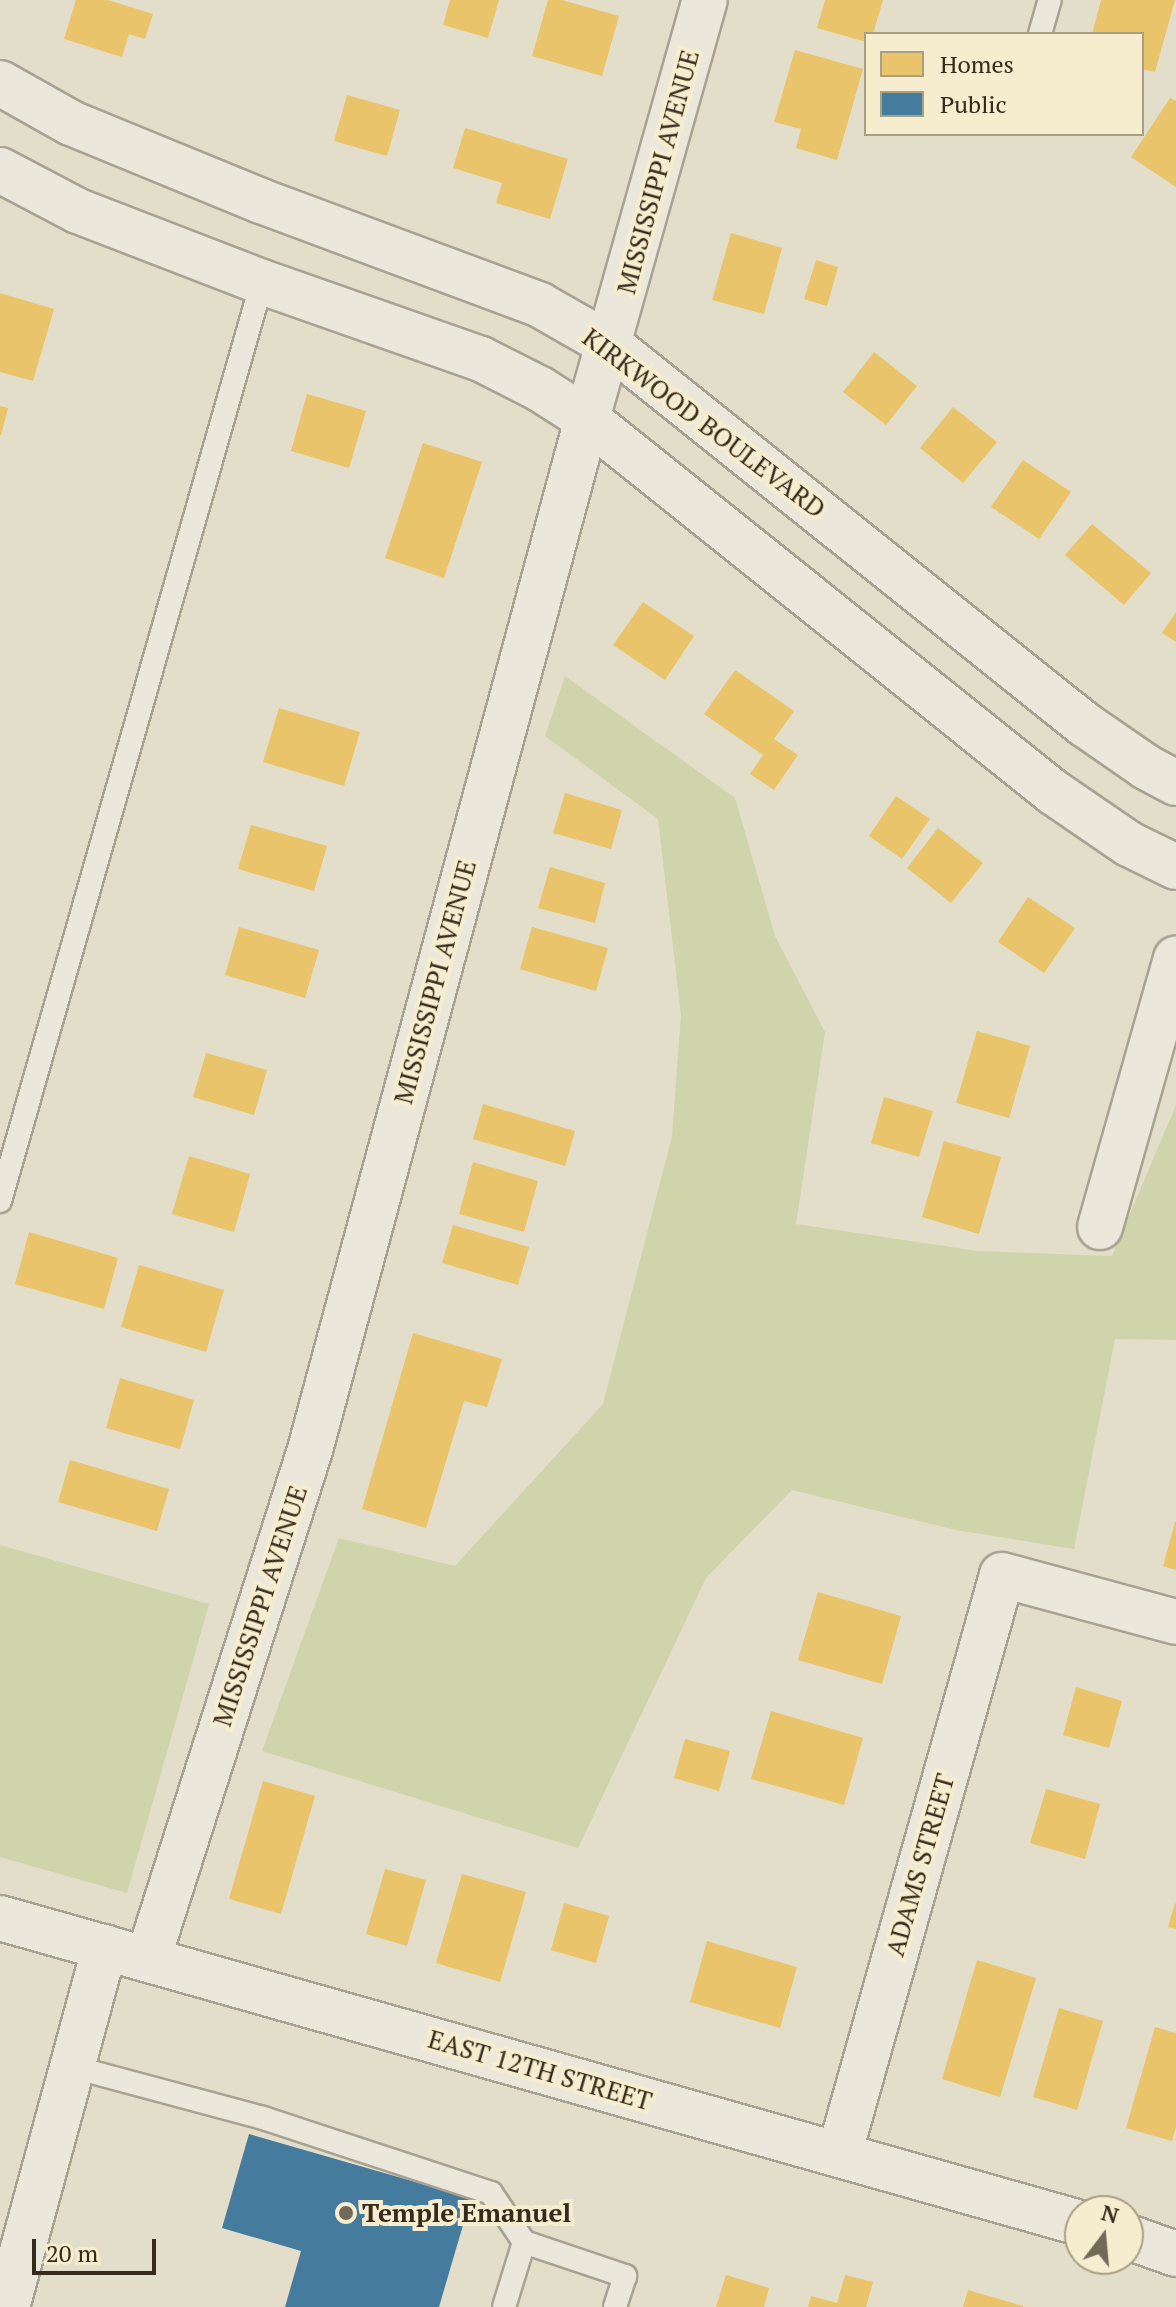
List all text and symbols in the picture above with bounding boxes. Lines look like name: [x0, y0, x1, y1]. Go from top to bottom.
legend: [864, 32, 1144, 136]
street label: MISSISSIPPI AVENUE: [610, 46, 706, 298]
text: Homes: [940, 48, 1014, 80]
text: Public: [940, 88, 1007, 120]
street label: KIRKWOOD BOULEVARD: [576, 322, 832, 524]
street label: MISSISSIPPI AVENUE: [387, 856, 483, 1108]
street label: MISSISSIPPI AVENUE: [206, 1481, 314, 1731]
street label: ADAMS STREET: [879, 1770, 961, 1960]
street label: EAST 12TH STREET: [425, 2023, 655, 2117]
north arrow: [1064, 2195, 1144, 2275]
place label: Temple Emanuel: [362, 2197, 571, 2229]
text: N: [1098, 2197, 1122, 2230]
marker: Temple Emanuel: [337, 2204, 355, 2222]
scale bar: [36, 2223, 160, 2273]
text: 20 m: [46, 2237, 98, 2269]

